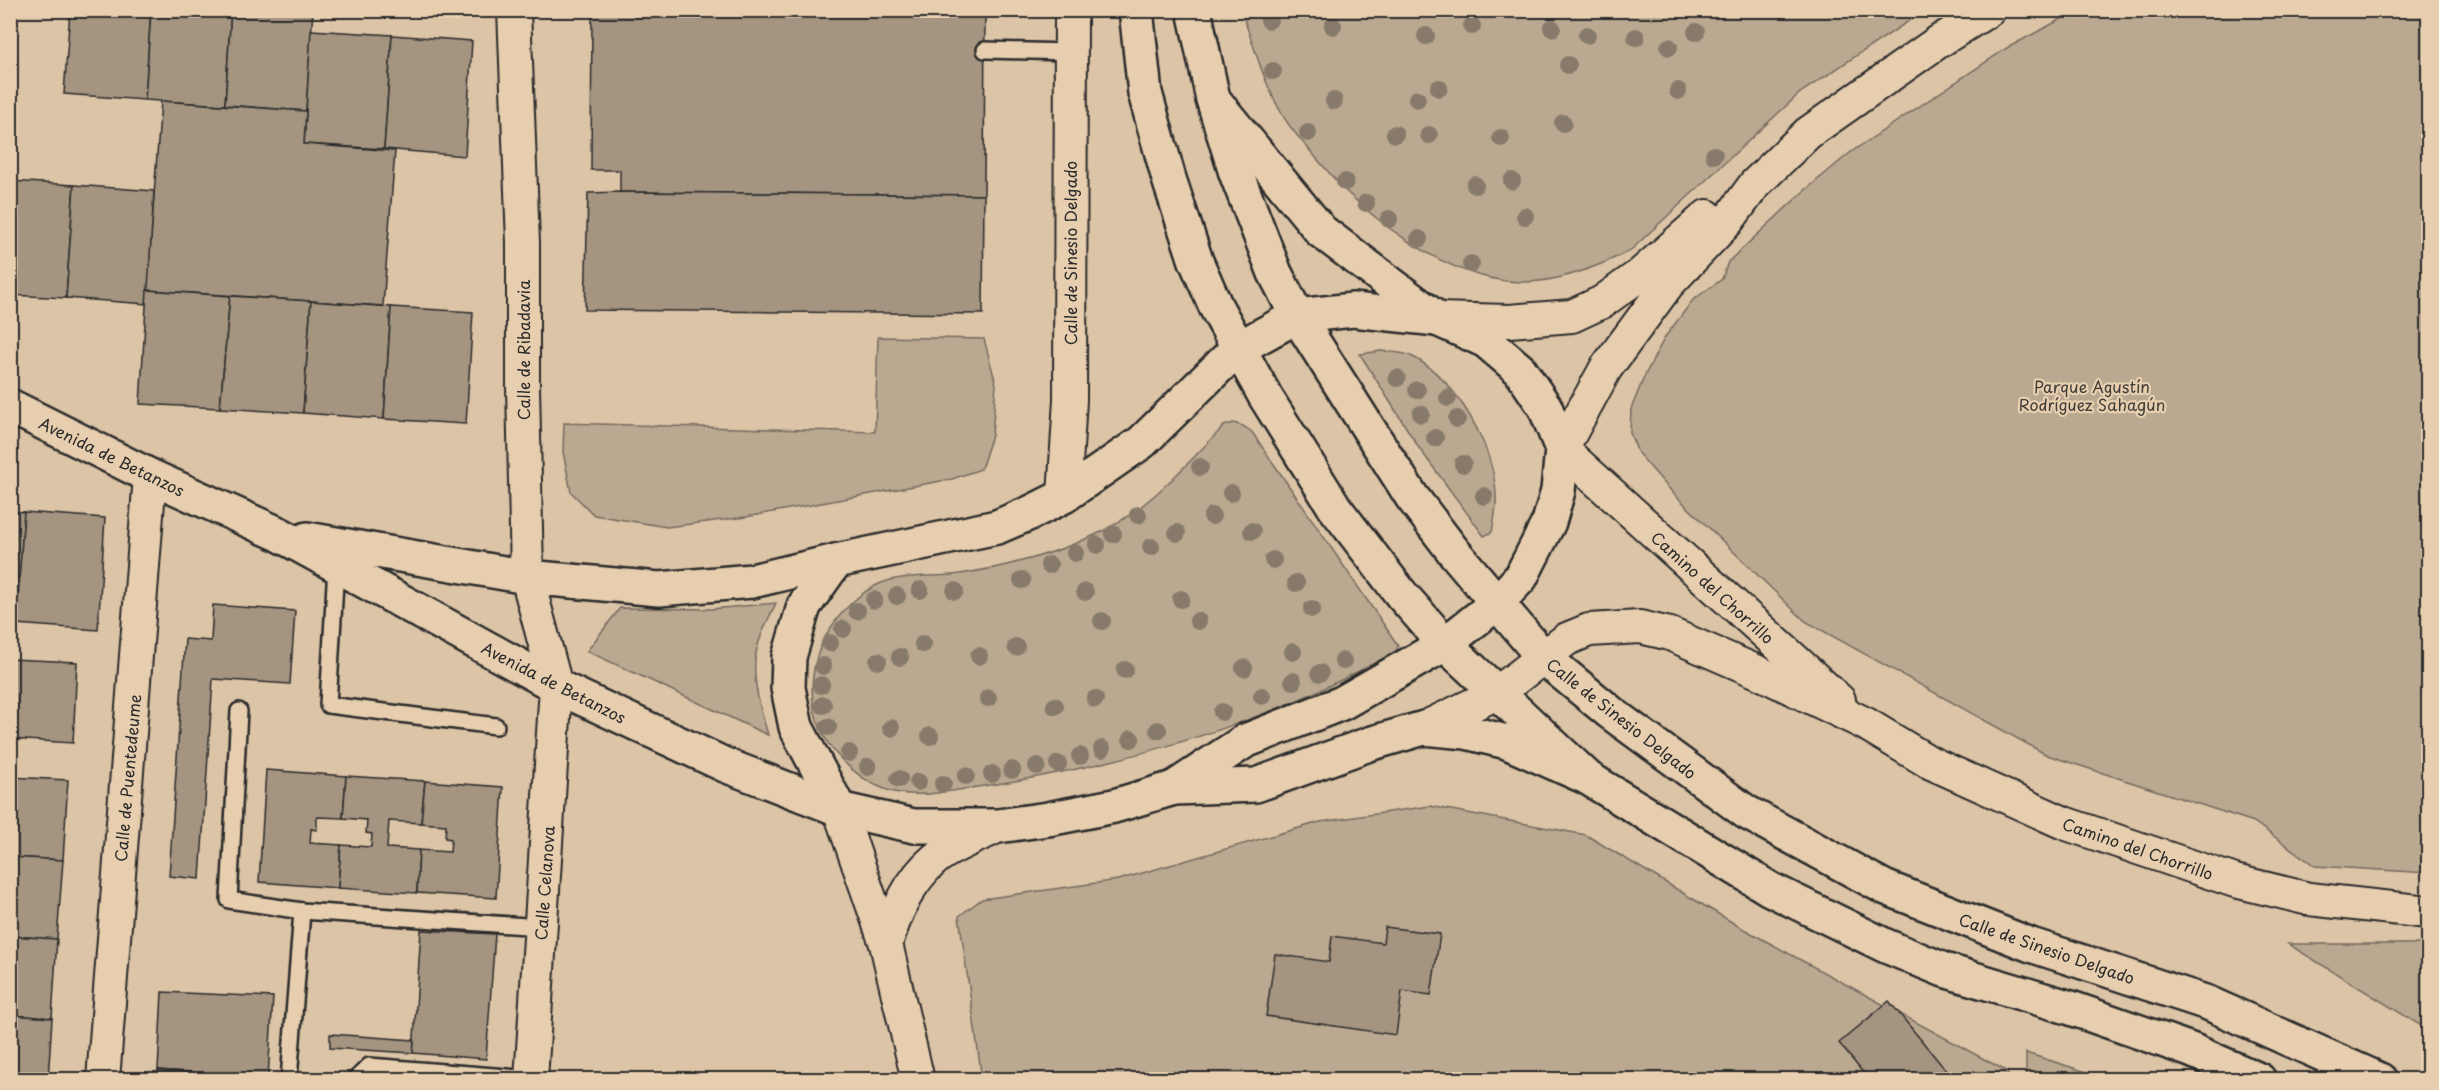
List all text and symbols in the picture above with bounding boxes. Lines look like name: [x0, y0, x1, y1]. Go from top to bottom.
street label: Calle de Sinesio Delgado: [1058, 161, 1082, 345]
street label: Calle de Ribadavia: [511, 280, 535, 420]
park label: Parque Agustín Rodríguez Sahagún: [2019, 374, 2165, 416]
street label: Avenida de Betanzos: [35, 410, 189, 502]
street label: Camino del Chorrillo: [1646, 525, 1780, 649]
street label: Avenida de Betanzos: [478, 635, 630, 729]
street label: Calle de Sinesio Delgado: [1542, 652, 1702, 784]
street label: Calle de Puentedeume: [108, 693, 146, 863]
street label: Camino del Chorrillo: [2059, 811, 2217, 885]
street label: Calle Celanova: [528, 825, 560, 941]
street label: Calle de Sinesio Delgado: [1956, 907, 2138, 989]

